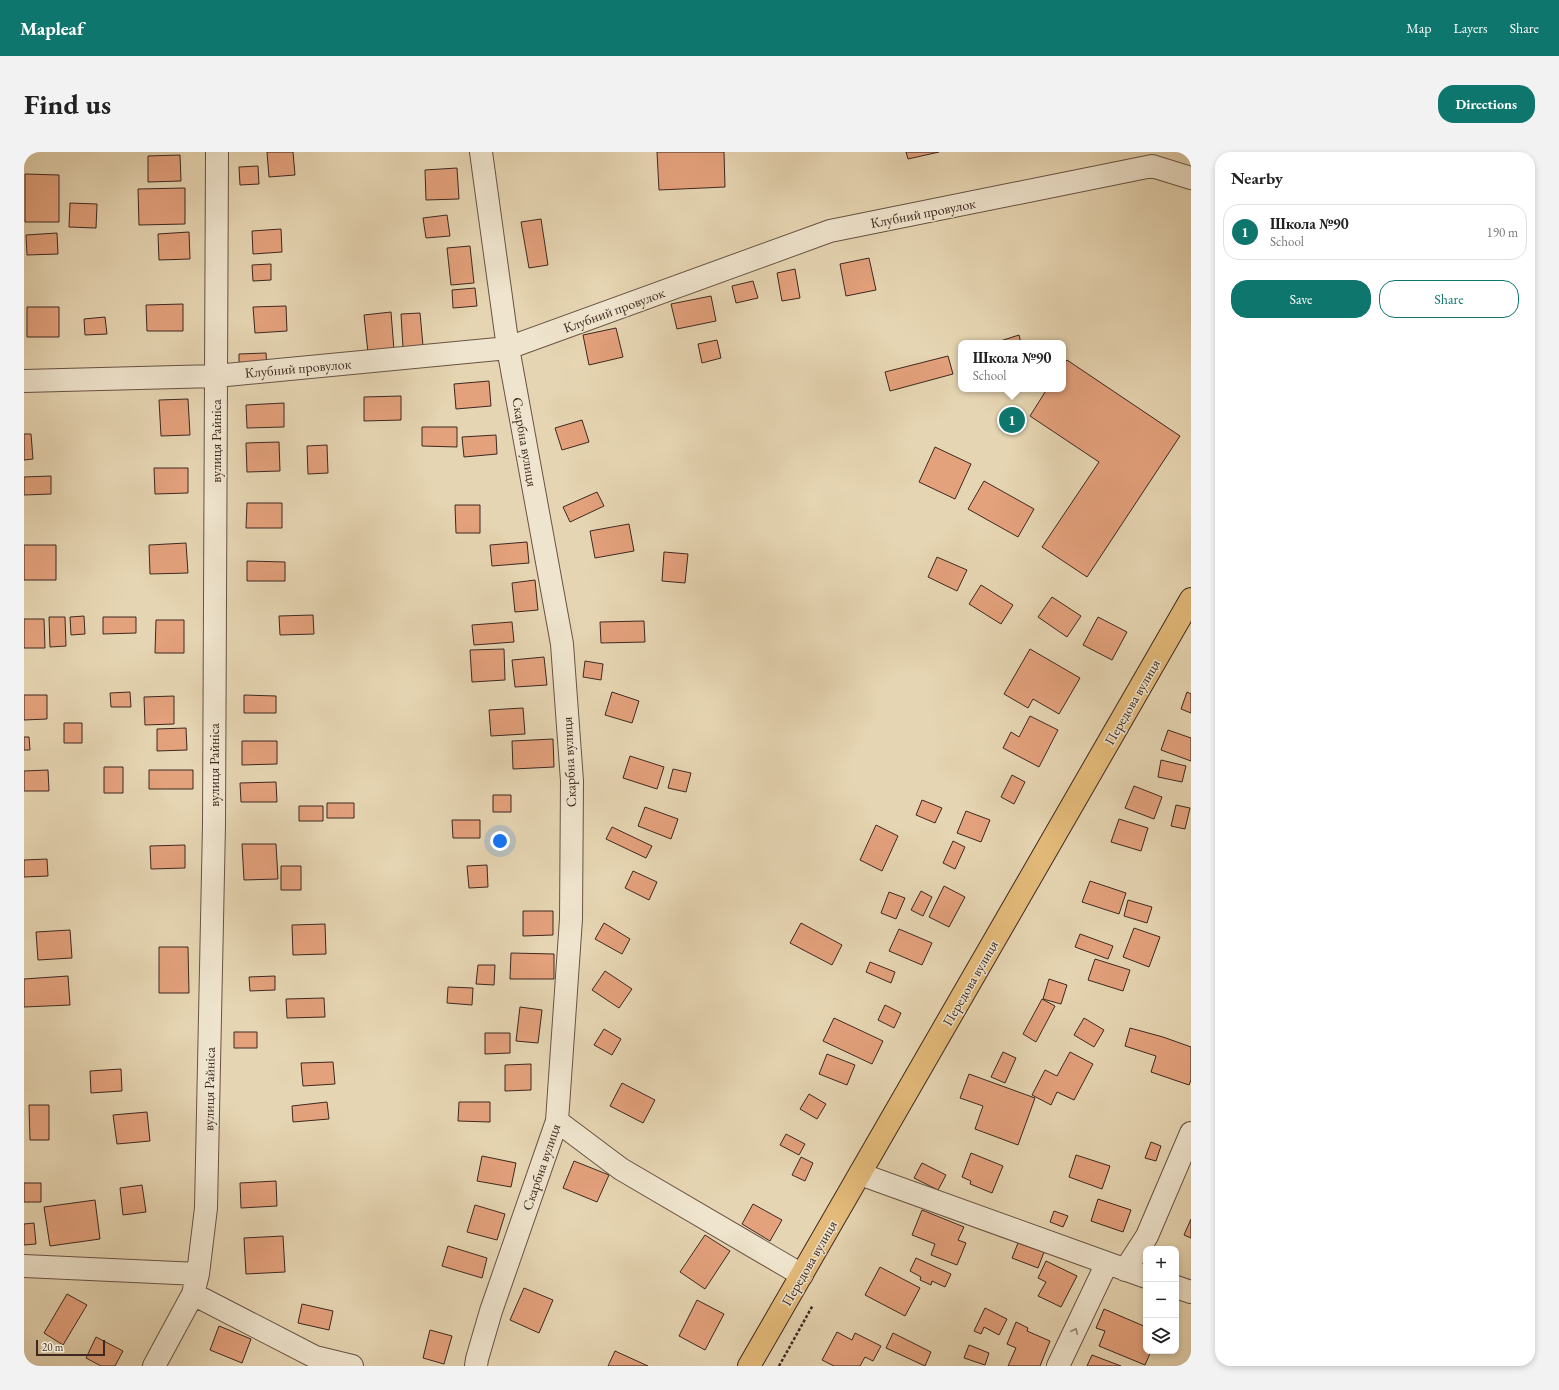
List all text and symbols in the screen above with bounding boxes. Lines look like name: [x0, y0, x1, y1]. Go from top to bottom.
text: Mapleaf: [20, 16, 84, 41]
text: Map: [1406, 19, 1431, 37]
text: Layers: [1453, 19, 1488, 37]
text: Share: [1510, 19, 1539, 37]
button: Directions: [1438, 85, 1535, 123]
text: Find us: [24, 86, 111, 122]
text: Nearby: [1231, 167, 1283, 189]
street label: Клубний провулок: [869, 194, 977, 232]
text: Школа №90: [1270, 214, 1349, 233]
text: 1: [1242, 224, 1248, 241]
text: 190 m: [1487, 224, 1518, 241]
text: School: [1270, 233, 1304, 250]
button: Save: [1231, 280, 1371, 318]
button: Share: [1379, 280, 1519, 318]
street label: Клубний провулок: [561, 283, 668, 337]
popup: [958, 340, 1066, 392]
text: Школа №90: [973, 348, 1051, 367]
street label: Клубний провулок: [244, 354, 352, 382]
text: School: [973, 367, 1006, 384]
street label: Скарбна вулиця: [508, 396, 542, 488]
street label: вулиця Райніса: [207, 399, 225, 483]
pin: 1: [999, 405, 1025, 435]
street label: Передова вулиця: [1100, 656, 1164, 748]
street label: Скарбна вулиця: [558, 716, 580, 808]
street label: вулиця Райніса: [205, 723, 223, 807]
your location: [490, 831, 510, 851]
street label: Передова вулиця: [938, 937, 1002, 1029]
street label: вулиця Райніса: [199, 1047, 219, 1131]
street label: Скарбна вулиця: [518, 1121, 564, 1213]
street label: Передова вулиця: [777, 1217, 841, 1309]
map controls: [1143, 1246, 1179, 1354]
button: +: [1143, 1246, 1179, 1282]
button: −: [1143, 1282, 1179, 1318]
button: layers: [1143, 1318, 1179, 1354]
one-way arrow: [1070, 1327, 1078, 1335]
scale bar: [36, 1338, 105, 1357]
text: 20 m: [42, 1340, 63, 1354]

